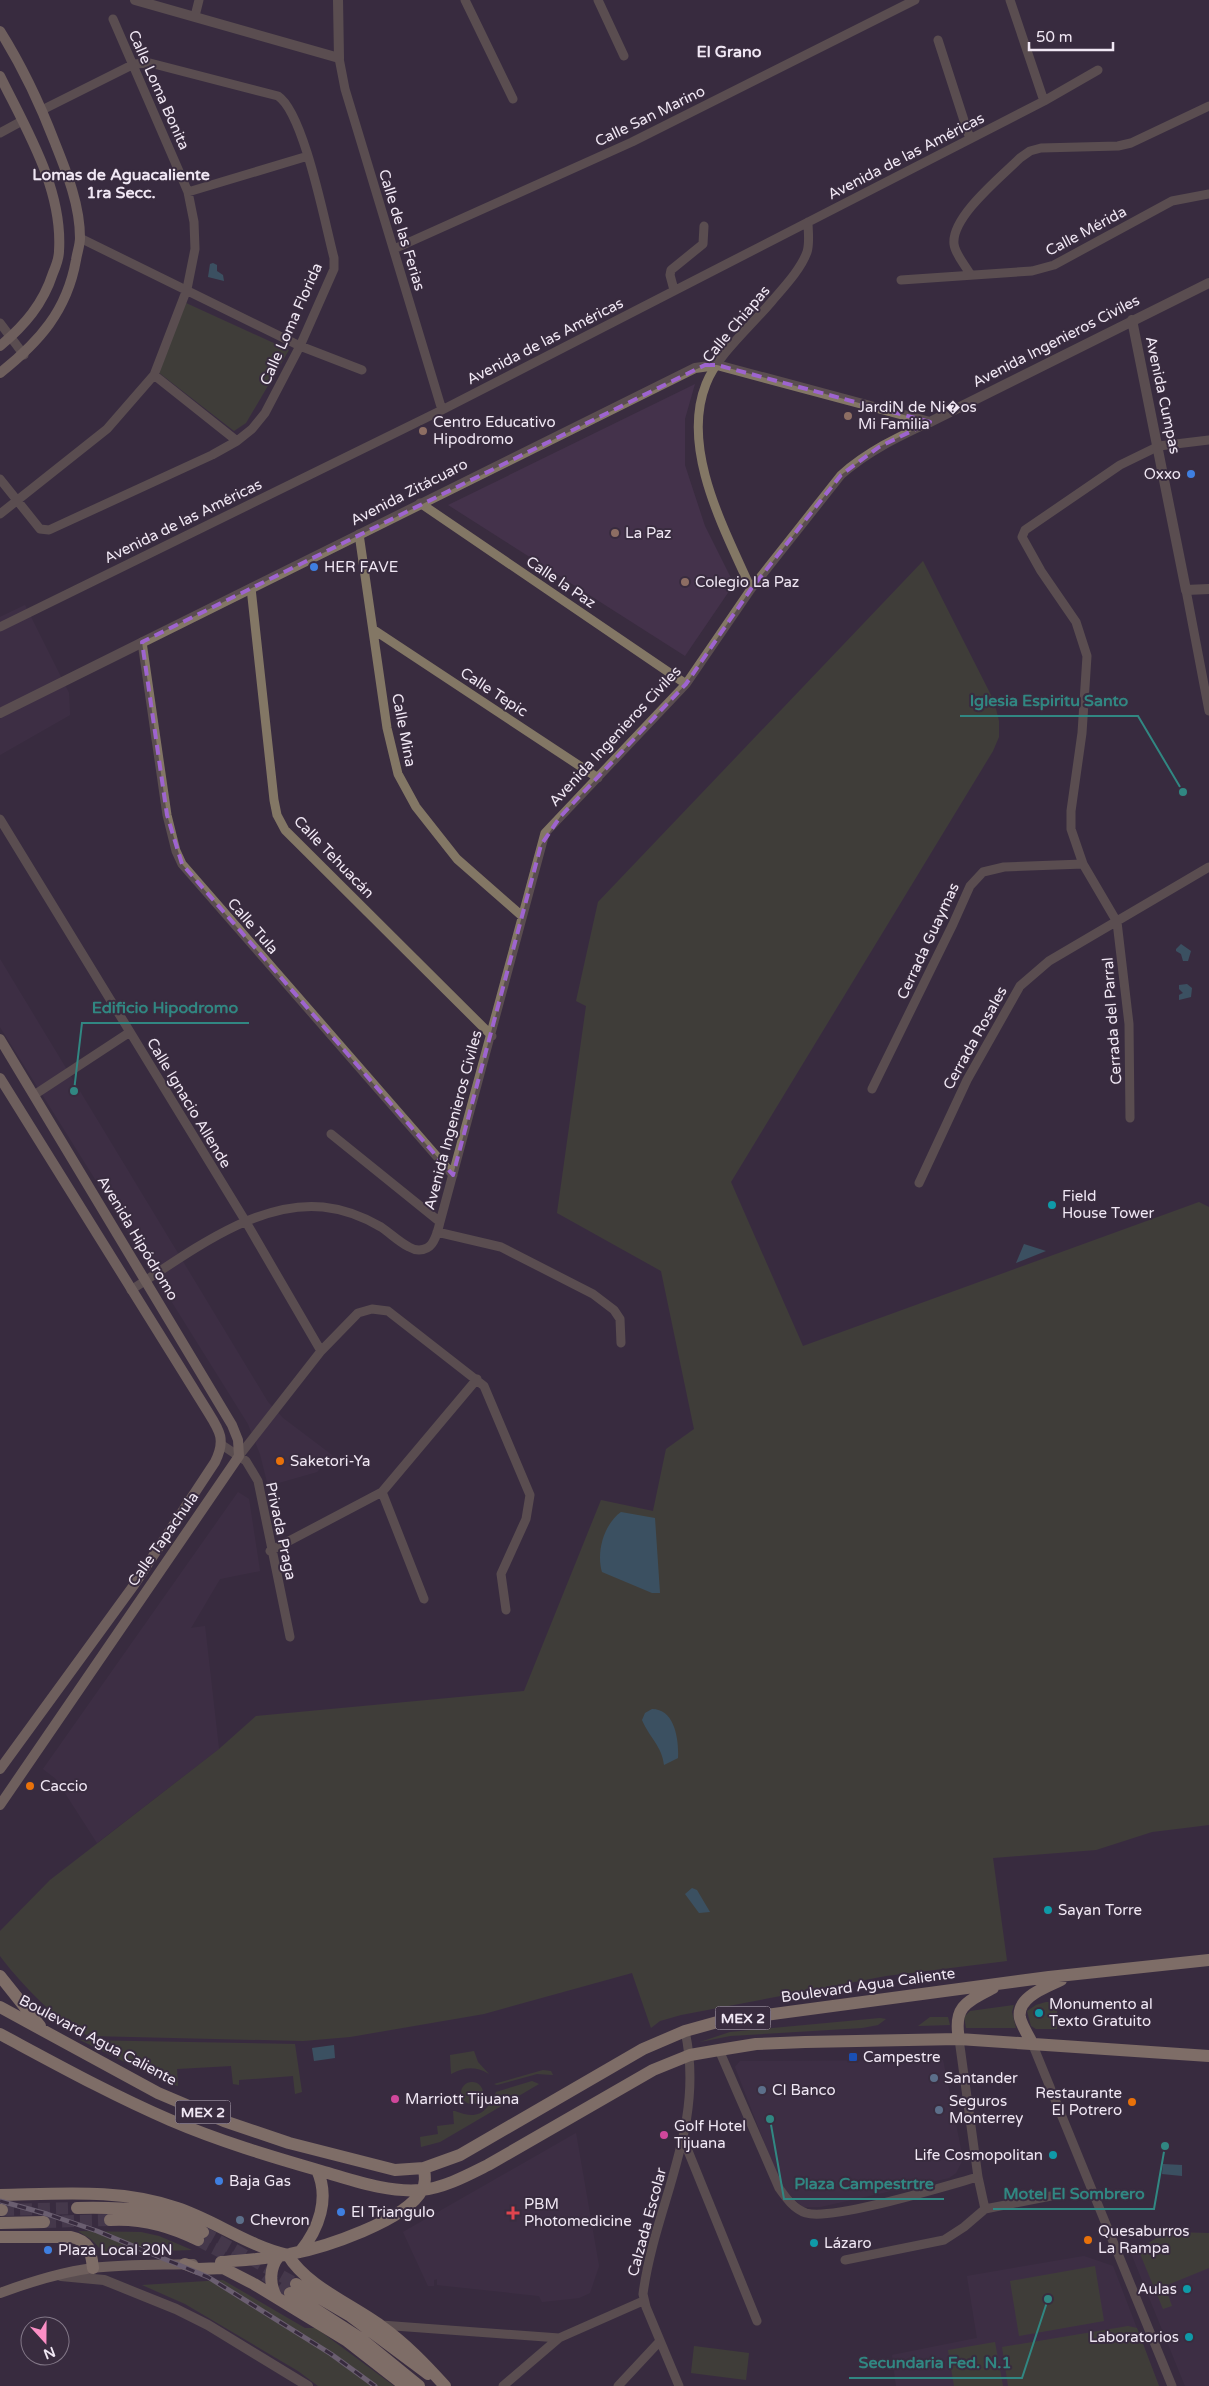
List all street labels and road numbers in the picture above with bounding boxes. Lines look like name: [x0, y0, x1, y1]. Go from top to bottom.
street label: Calle Loma Bonita: [125, 27, 193, 153]
street label: Calle San Marino: [592, 82, 708, 150]
street label: Avenida de las Américas: [825, 109, 987, 203]
street label: Calle de las Ferias: [375, 167, 429, 293]
street label: Calle Mérida: [1043, 202, 1129, 260]
street label: Calle Loma Florida: [256, 260, 326, 388]
street label: Calle Chiapas: [698, 282, 774, 366]
street label: Avenida Ingenieros Civiles: [969, 291, 1143, 391]
street label: Avenida de las Américas: [464, 294, 626, 388]
street label: Avenida Cumpas: [1142, 334, 1184, 456]
street label: Avenida Zitácuaro: [347, 455, 471, 529]
street label: Avenida de las Américas: [101, 475, 265, 567]
street label: Calle la Paz: [523, 552, 599, 612]
street label: Avenida Ingenieros Civiles: [545, 662, 685, 810]
street label: Calle Tepic: [457, 664, 531, 720]
street label: Calle Mina: [388, 692, 420, 768]
street label: Calle Tehuacán: [290, 812, 378, 902]
street label: Cerrada Guaymas: [893, 880, 963, 1002]
street label: Calle Tula: [224, 894, 282, 958]
street label: Cerrada del Parral: [1099, 957, 1125, 1085]
street label: Cerrada Rosales: [939, 983, 1011, 1093]
street label: Avenida Ingenieros Civiles: [420, 1028, 486, 1212]
street label: Calle Ignacio Allende: [143, 1035, 235, 1171]
street label: Avenida Hipódromo: [94, 1172, 182, 1304]
street label: Privada Praga: [262, 1480, 300, 1582]
street label: Calle Tapachula: [124, 1488, 202, 1590]
street label: Boulevard Agua Caliente: [780, 1964, 956, 2006]
street label: Boulevard Agua Caliente: [16, 1991, 180, 2089]
road number: MEX 2: [716, 2006, 770, 2030]
road number: MEX 2: [176, 2100, 230, 2124]
street label: Calzada Escolar: [624, 2165, 670, 2278]

